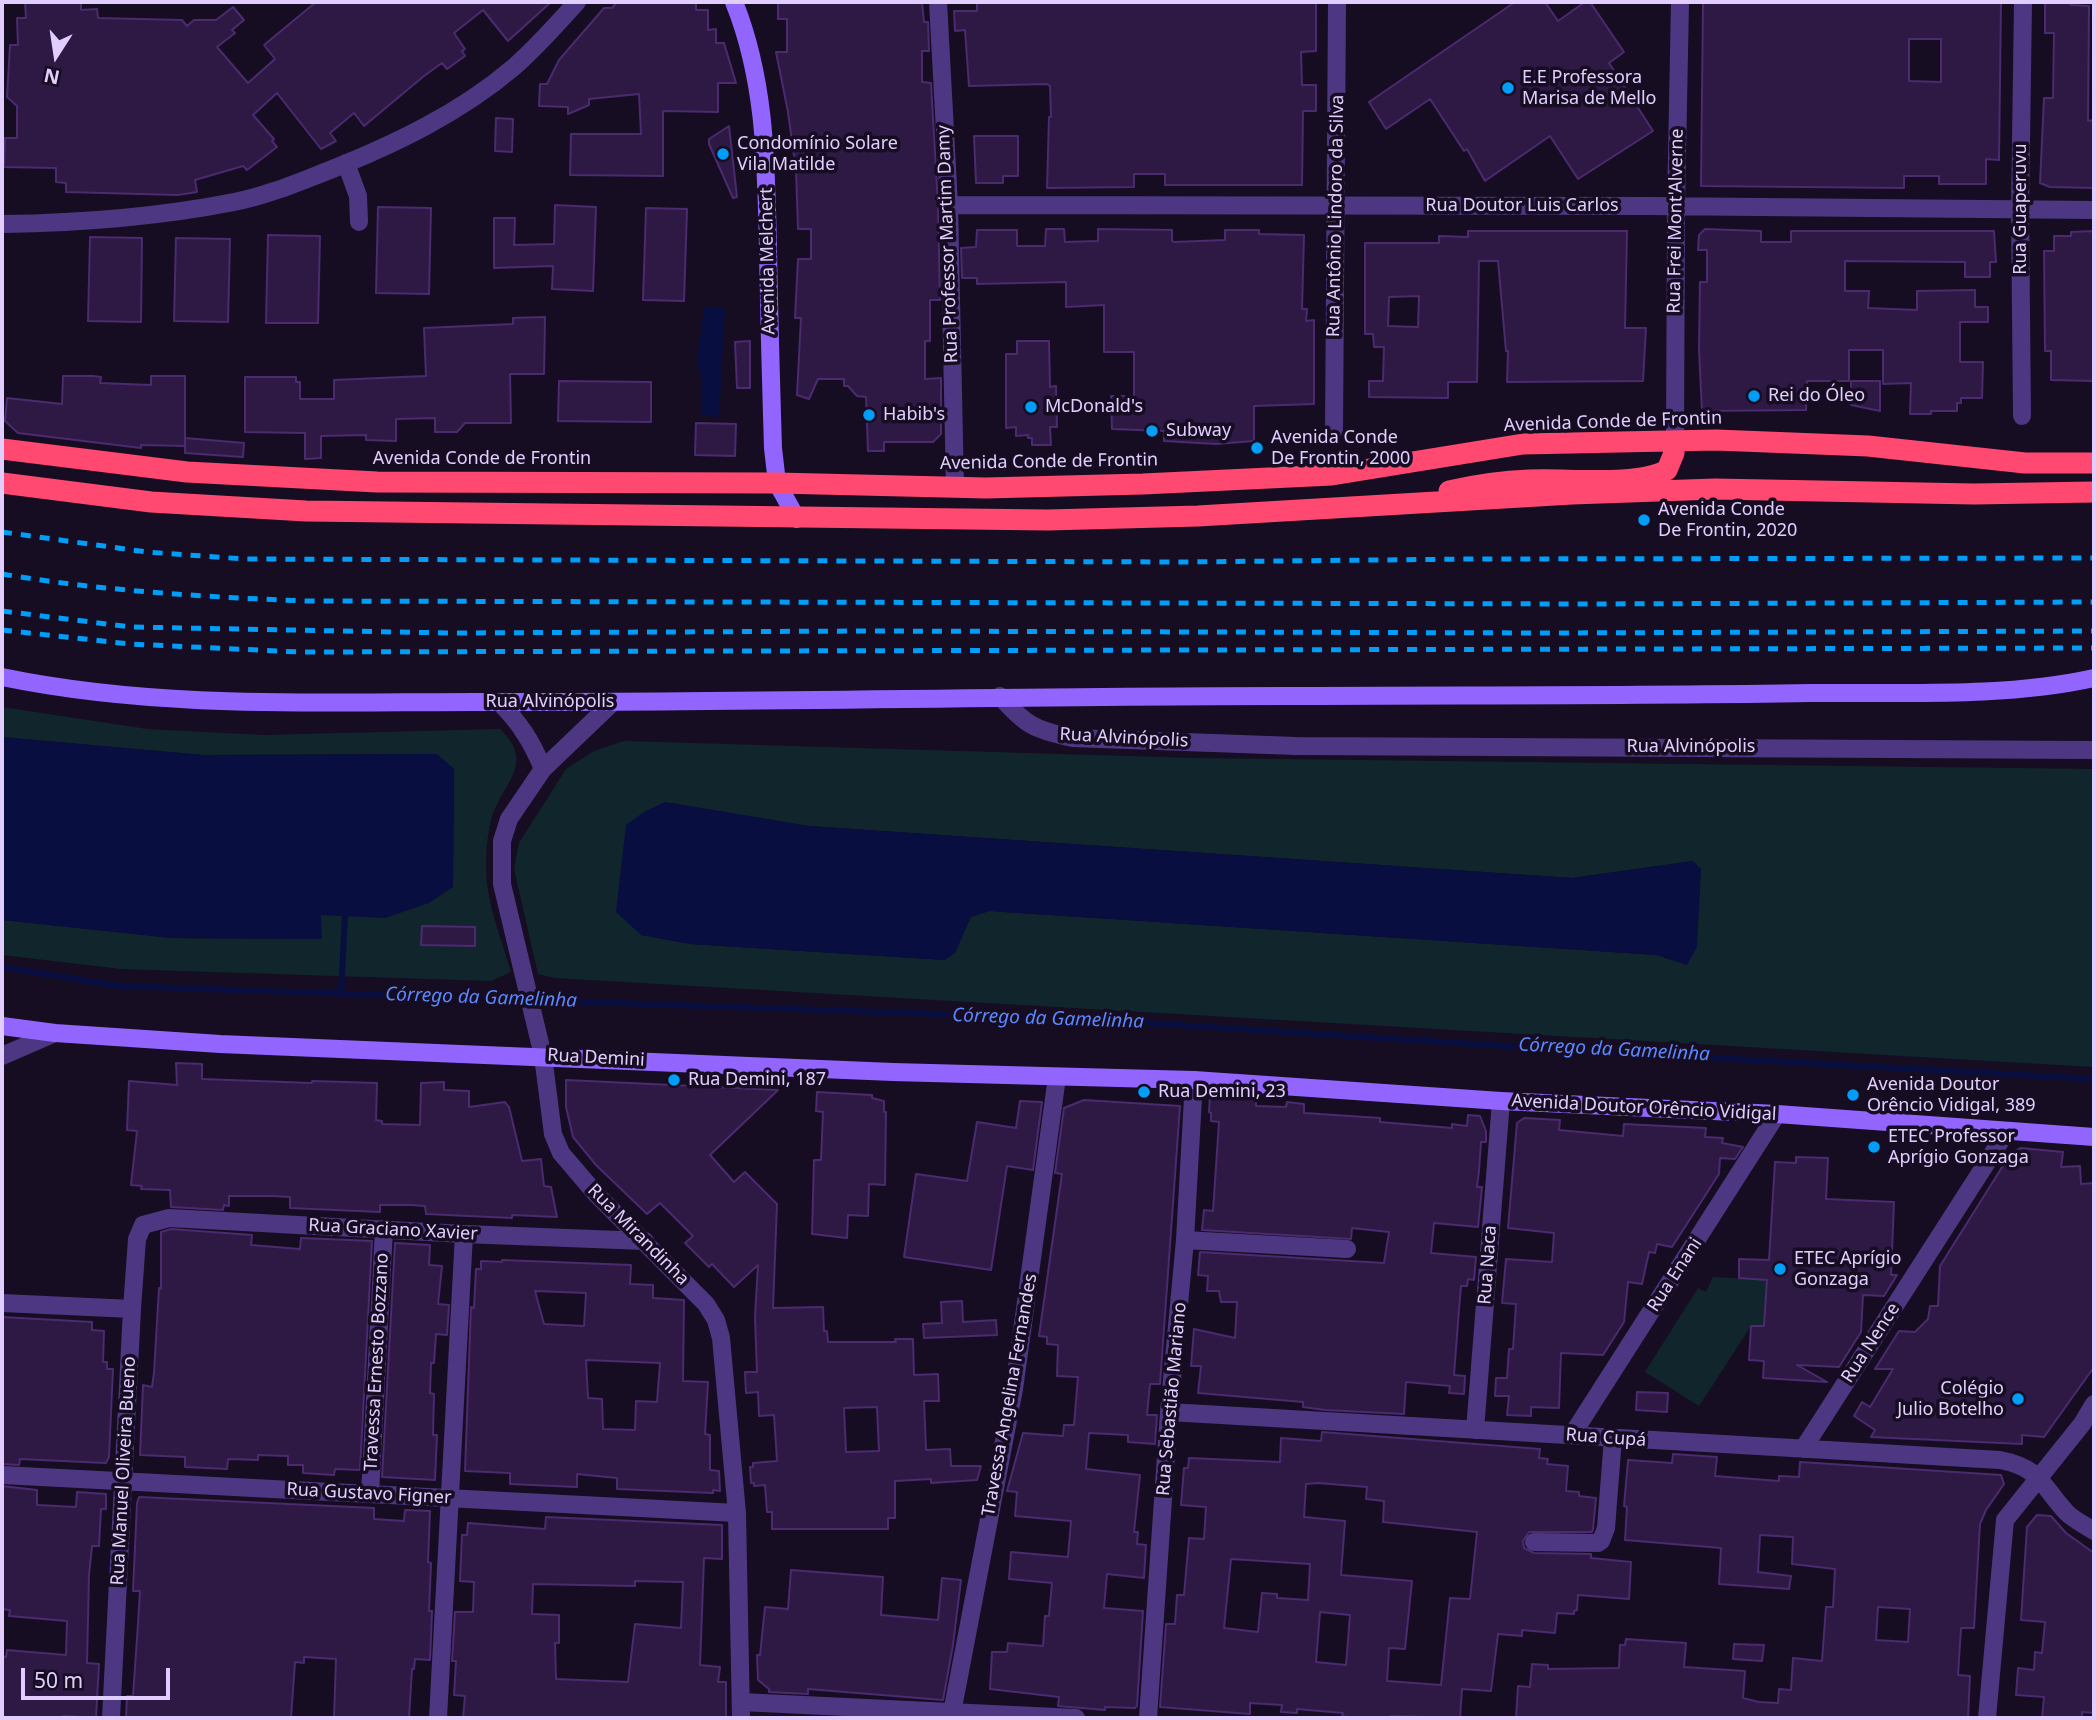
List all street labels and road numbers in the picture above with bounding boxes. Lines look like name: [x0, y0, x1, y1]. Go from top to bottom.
street label: Rua Antônio Lindoro da Silva: [1323, 95, 1349, 337]
street label: Rua Professor Martim Damy: [933, 125, 963, 363]
street label: Rua Frei Mont'Alverne: [1664, 128, 1688, 314]
street label: Rua Guaperuvu: [2010, 143, 2032, 275]
street label: Avenida Melchert: [756, 187, 780, 335]
street label: Rua Doutor Luis Carlos: [1425, 195, 1619, 217]
street label: Avenida Conde de Frontin: [1504, 407, 1722, 437]
street label: Avenida Conde de Frontin: [373, 448, 591, 470]
street label: Avenida Conde de Frontin: [940, 449, 1158, 475]
street label: Rua Alvinópolis: [486, 691, 614, 713]
street label: Rua Alvinópolis: [1059, 724, 1189, 752]
street label: Rua Alvinópolis: [1627, 736, 1755, 758]
street label: Rua Demini: [547, 1045, 645, 1071]
street label: Avenida Doutor Orêncio Vidigal: [1511, 1090, 1777, 1126]
street label: Rua Mirandinha: [583, 1180, 693, 1290]
street label: Rua Graciano Xavier: [308, 1215, 478, 1245]
street label: Rua Naca: [1474, 1225, 1502, 1305]
street label: Rua Enani: [1643, 1234, 1707, 1316]
street label: Travessa Ernesto Bozzano: [360, 1252, 394, 1472]
street label: Travessa Angelina Fernandes: [978, 1272, 1042, 1518]
street label: Rua Nence: [1837, 1299, 1905, 1387]
street label: Rua Sebastião Mariano: [1153, 1301, 1191, 1497]
street label: Rua Manuel Oliveira Bueno: [107, 1356, 141, 1586]
street label: Rua Cupá: [1565, 1424, 1647, 1452]
street label: Rua Gustavo Figner: [286, 1479, 452, 1509]

